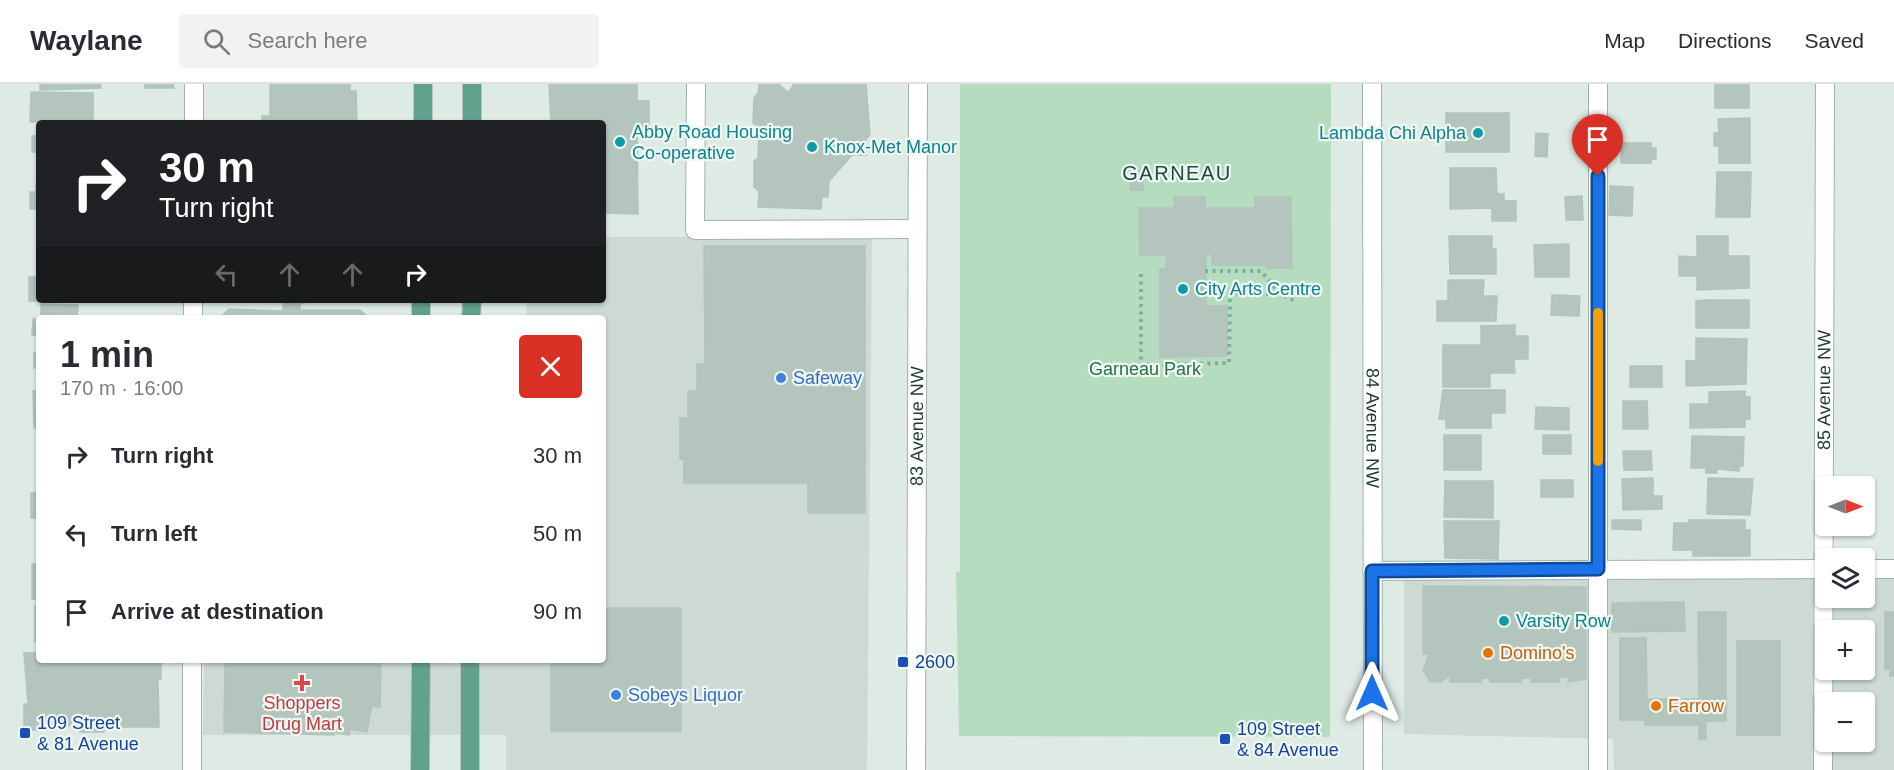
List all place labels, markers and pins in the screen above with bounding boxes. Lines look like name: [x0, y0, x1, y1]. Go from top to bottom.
pin: [1572, 114, 1623, 176]
place label: Abby Road Housing Co-operative: [632, 122, 792, 163]
place label: Lambda Chi Alpha: [1319, 123, 1467, 143]
marker: Lambda Chi Alpha: [1471, 126, 1485, 140]
marker: Abby Road Housing Co-operative: [613, 135, 627, 149]
place label: Knox-Met Manor: [824, 137, 957, 157]
marker: Knox-Met Manor: [805, 140, 819, 154]
place label: City Arts Centre: [1195, 279, 1321, 299]
marker: City Arts Centre: [1176, 282, 1190, 296]
place label: Safeway: [793, 368, 862, 388]
marker: Safeway: [774, 371, 788, 385]
place label: Varsity Row: [1516, 611, 1612, 631]
marker: Varsity Row: [1497, 614, 1511, 628]
place label: Domino's: [1500, 643, 1574, 663]
marker: Domino's: [1481, 646, 1495, 660]
place label: 2600: [915, 652, 955, 672]
marker: 2600: [896, 655, 910, 669]
marker: Shoppers Drug Mart: [295, 676, 309, 690]
place label: Sobeys Liquor: [628, 685, 743, 705]
marker: Sobeys Liquor: [609, 688, 623, 702]
place label: Shoppers Drug Mart: [262, 693, 342, 734]
place label: Farrow: [1668, 696, 1725, 716]
marker: Farrow: [1649, 699, 1663, 713]
place label: 109 Street & 81 Avenue: [37, 713, 139, 754]
place label: 109 Street & 84 Avenue: [1237, 719, 1339, 760]
marker: 109 Street & 81 Avenue: [18, 726, 32, 740]
marker: 109 Street & 84 Avenue: [1218, 732, 1232, 746]

